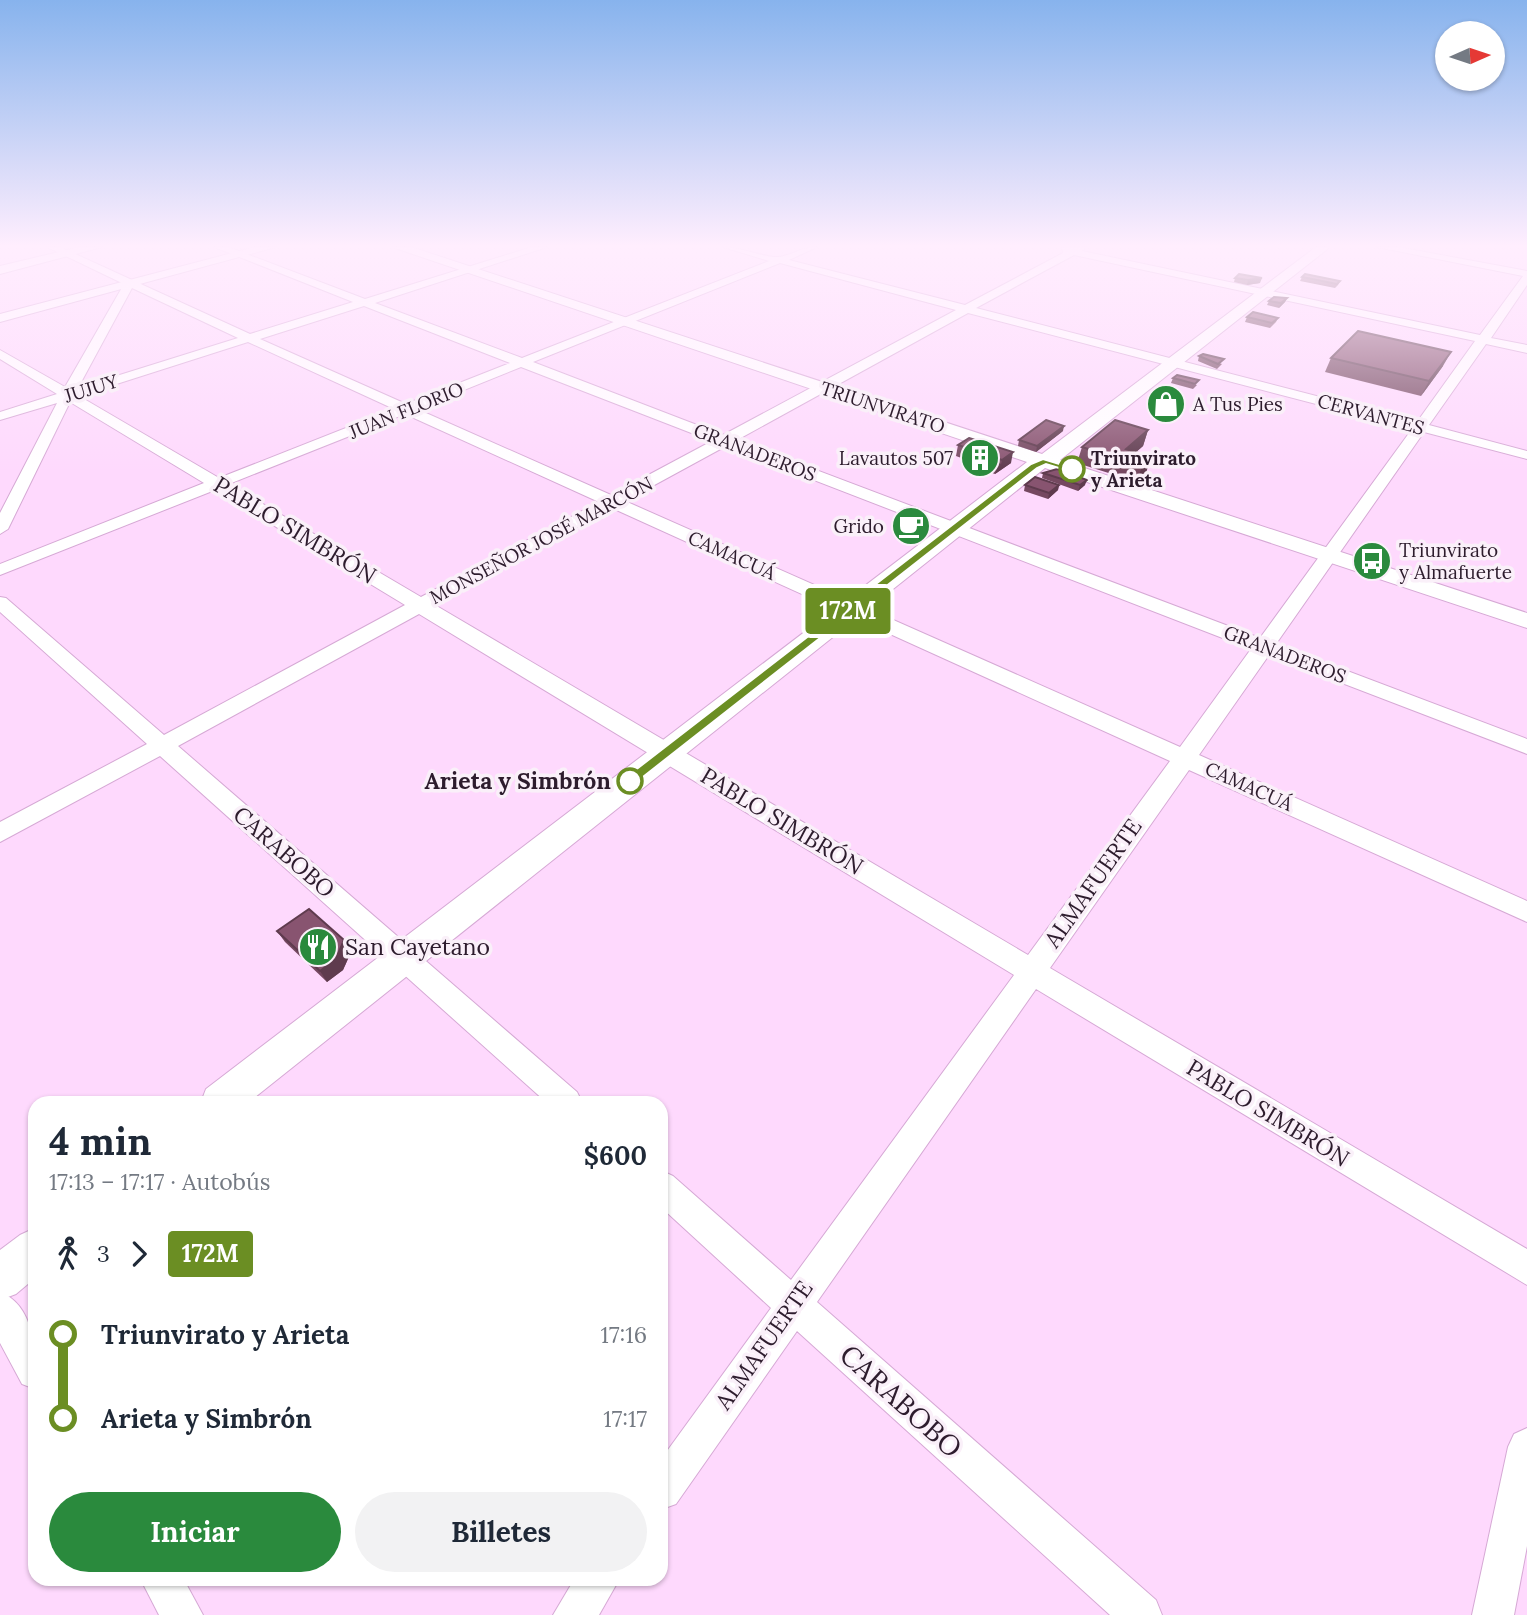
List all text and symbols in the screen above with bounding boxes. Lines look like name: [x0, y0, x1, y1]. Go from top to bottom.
north arrow: [1435, 21, 1505, 91]
map controls: [1435, 21, 1505, 91]
street label: JUJUY: [60, 368, 122, 408]
street label: JUAN FLORIO: [344, 376, 467, 444]
street label: TRIUNVIRATO: [818, 376, 948, 438]
shop icon: A Tus Pies: [1145, 383, 1187, 425]
street label: CERVANTES: [1315, 388, 1427, 440]
place label: A Tus Pies: [1192, 392, 1283, 416]
street label: GRANADEROS: [690, 418, 820, 486]
building icon: Lavautos 507: [959, 437, 1001, 479]
place label: Lavautos 507: [839, 446, 953, 470]
place label: Triunvirato y Arieta: [1091, 446, 1196, 492]
marker: Triunvirato y Arieta: [1059, 456, 1085, 482]
street label: PABLO SIMBRÓN: [209, 470, 382, 590]
street label: MONSEÑOR JOSÉ MARCÓN: [425, 471, 657, 609]
cafe icon: Grido: [890, 505, 932, 547]
place label: Grido: [833, 514, 884, 538]
street label: CAMACUÁ: [685, 525, 780, 585]
place label: Triunvirato y Almafuerte: [1399, 538, 1512, 584]
bus stop icon: Triunvirato y Almafuerte: [1351, 540, 1393, 582]
line badge: 172M: [799, 588, 897, 634]
text: 172M: [819, 595, 877, 626]
street label: GRANADEROS: [1220, 620, 1350, 688]
street label: CAMACUÁ: [1202, 756, 1297, 816]
street label: PABLO SIMBRÓN: [696, 761, 869, 881]
place label: Arieta y Simbrón: [425, 766, 611, 795]
marker: Arieta y Simbrón: [617, 768, 643, 794]
street label: CARABOBO: [228, 800, 341, 904]
street label: ALMAFUERTE: [1037, 813, 1148, 954]
restaurant icon: San Cayetano: [297, 926, 339, 968]
place label: San Cayetano: [345, 932, 490, 961]
street label: PABLO SIMBRÓN: [1182, 1053, 1355, 1173]
text: 4 min: [49, 1117, 151, 1165]
text: $600: [584, 1139, 647, 1172]
text: 17:13 – 17:17 · Autobús: [49, 1167, 270, 1196]
icon: walk: [49, 1235, 87, 1273]
icon: forward: [120, 1235, 158, 1273]
text: 172M: [182, 1238, 239, 1269]
text: 3: [97, 1239, 110, 1268]
street label: ALMAFUERTE: [708, 1275, 819, 1416]
text: Triunvirato y Arieta: [101, 1318, 349, 1351]
text: 17:16: [601, 1320, 647, 1349]
street label: CARABOBO: [832, 1337, 970, 1465]
text: Arieta y Simbrón: [101, 1402, 312, 1435]
text: 17:17: [603, 1404, 647, 1433]
button: Iniciar: [49, 1492, 341, 1572]
button: Billetes: [355, 1492, 647, 1572]

